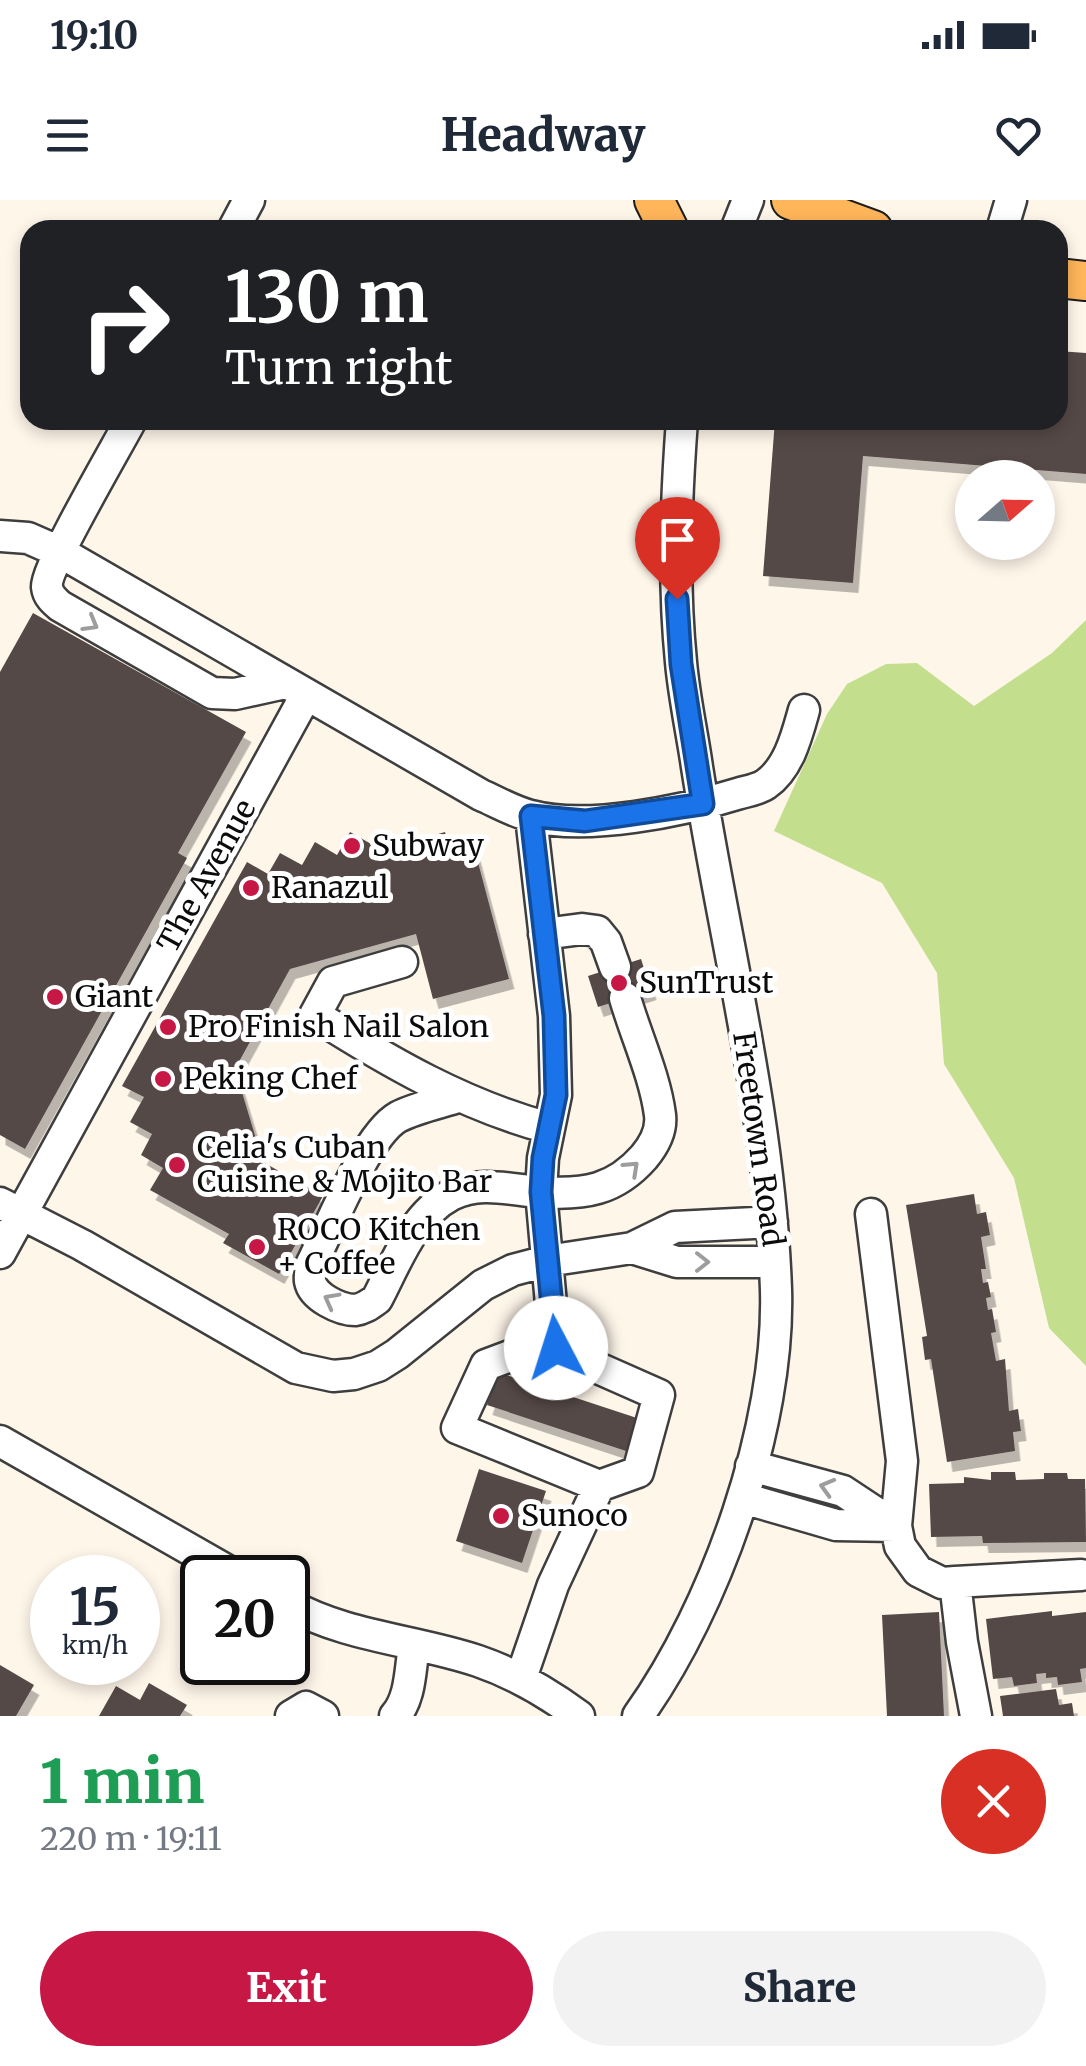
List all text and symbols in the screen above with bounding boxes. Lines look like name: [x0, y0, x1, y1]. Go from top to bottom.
text: 19:10: [50, 12, 138, 59]
text: Headway: [441, 107, 645, 163]
icon: menu: [40, 108, 95, 163]
icon: heart: [991, 108, 1046, 163]
text: 130 m: [225, 253, 429, 341]
icon: right: [60, 260, 190, 390]
text: Turn right: [225, 340, 453, 396]
north arrow: [955, 460, 1055, 560]
map controls: [955, 460, 1055, 560]
pin: [635, 497, 720, 600]
icon: arrive: [650, 512, 705, 567]
one-way arrow: [80, 612, 98, 631]
street label: The Avenue: [149, 793, 264, 959]
place label: Subway: [372, 826, 485, 864]
marker: Subway: [341, 835, 363, 857]
place label: Ranazul: [271, 868, 389, 906]
marker: Ranazul: [240, 877, 262, 899]
place label: SunTrust: [639, 963, 774, 1001]
marker: SunTrust: [608, 972, 630, 994]
place label: Giant: [75, 977, 154, 1015]
marker: Giant: [44, 986, 66, 1008]
place label: Pro Finish Nail Salon: [188, 1007, 489, 1045]
marker: Pro Finish Nail Salon: [157, 1016, 179, 1038]
street label: Freetown Road: [725, 1029, 793, 1249]
place label: Peking Chef: [183, 1059, 359, 1097]
marker: Peking Chef: [152, 1068, 174, 1090]
place label: Celia's Cuban Cuisine & Mojito Bar: [197, 1128, 492, 1200]
marker: Celia's Cuban Cuisine & Mojito Bar: [166, 1154, 188, 1176]
one-way arrow: [620, 1162, 638, 1180]
place label: ROCO Kitchen + Coffee: [277, 1210, 481, 1282]
marker: ROCO Kitchen + Coffee: [246, 1236, 268, 1258]
one-way arrow: [696, 1251, 711, 1273]
one-way arrow: [323, 1293, 342, 1312]
position arrow: [504, 1296, 608, 1400]
one-way arrow: [819, 1478, 836, 1499]
place label: Sunoco: [521, 1496, 628, 1534]
marker: Sunoco: [490, 1505, 512, 1527]
speed limit sign: 20: [180, 1555, 310, 1685]
text: 15: [69, 1576, 121, 1639]
text: km/h: [62, 1629, 128, 1661]
text: 1 min: [40, 1744, 204, 1819]
button: close: [941, 1749, 1046, 1854]
text: 220 m · 19:11: [40, 1819, 222, 1859]
button: Exit: [40, 1931, 533, 2046]
button: Share: [553, 1931, 1046, 2046]

